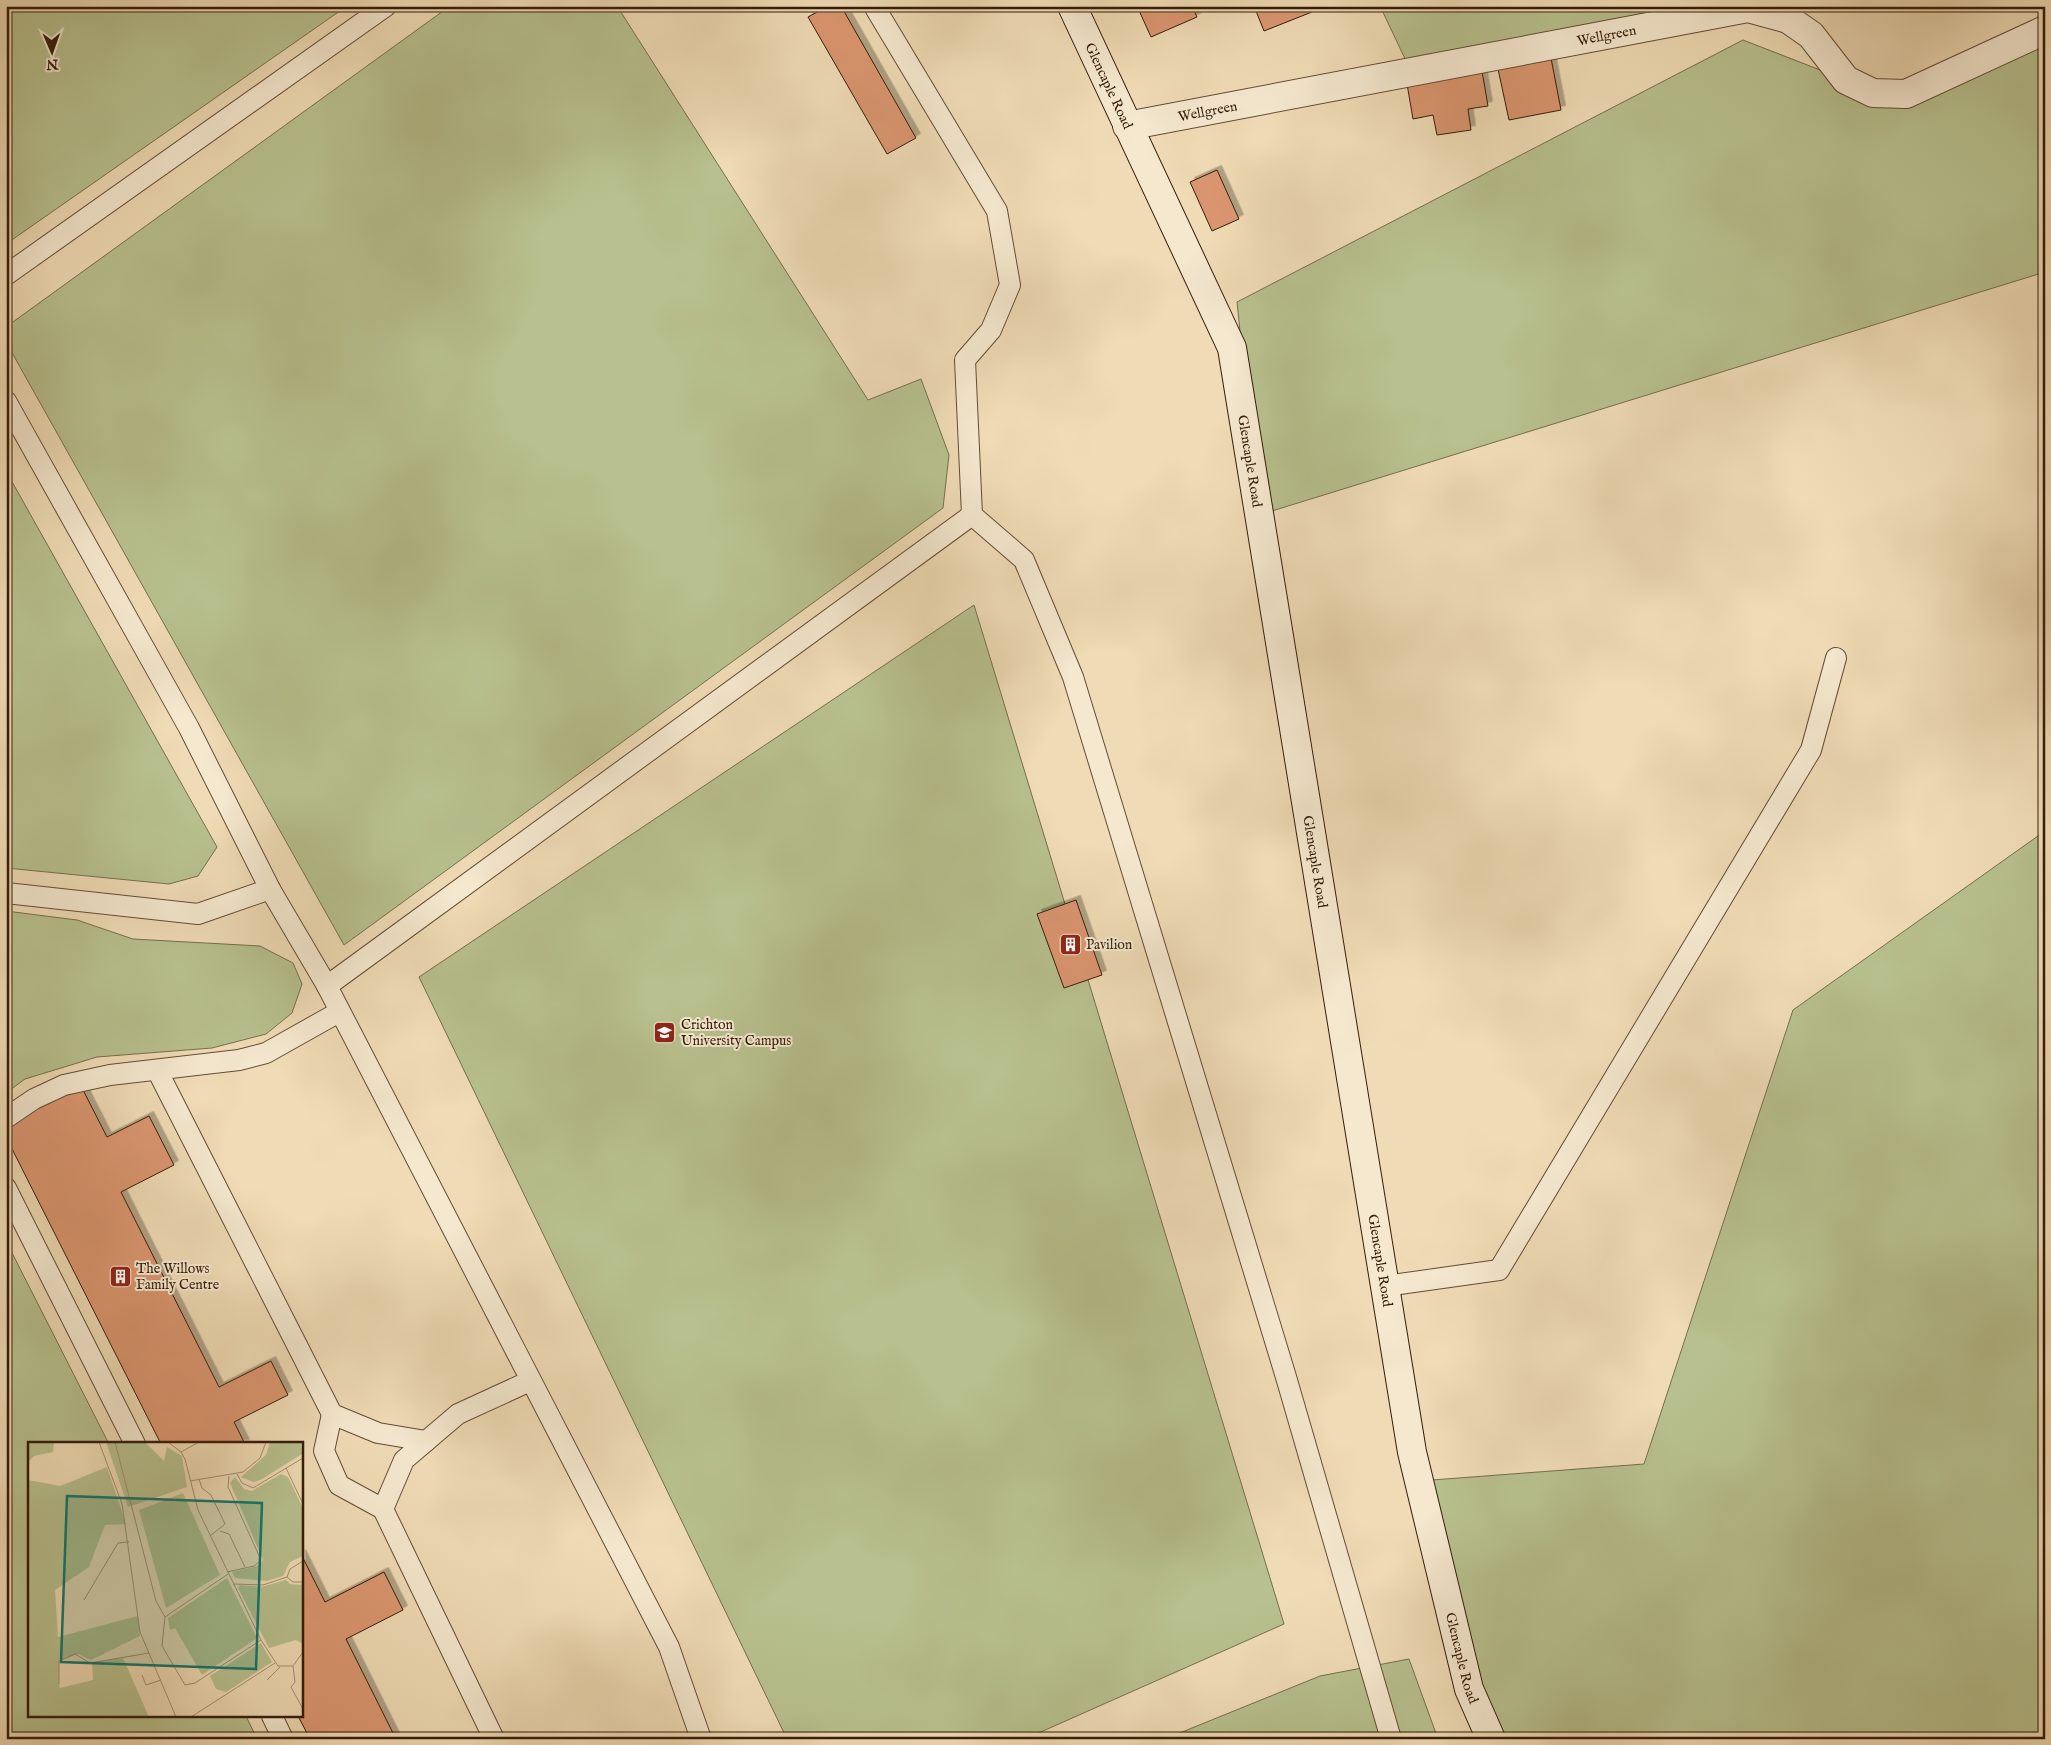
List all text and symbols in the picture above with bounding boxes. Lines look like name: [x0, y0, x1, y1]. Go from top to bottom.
street label: Wellgreen: [1576, 21, 1638, 50]
north arrow: [28, 28, 78, 78]
street label: Glencaple Road: [1080, 40, 1137, 133]
text: N: [46, 55, 60, 73]
street label: Wellgreen: [1177, 97, 1239, 126]
street label: Glencaple Road: [1233, 414, 1266, 509]
street label: Glencaple Road: [1298, 814, 1331, 910]
building icon: Pavilion: [1058, 932, 1082, 956]
place label: Pavilion: [1086, 936, 1133, 954]
place label: Crichton University Campus: [681, 1016, 791, 1050]
school or university icon: Crichton University Campus: [653, 1020, 677, 1044]
street label: Glencaple Road: [1363, 1213, 1396, 1309]
place label: The Willows Family Centre: [136, 1260, 220, 1294]
building icon: The Willows Family Centre: [108, 1264, 132, 1288]
inset map: [28, 1442, 302, 1718]
street label: Glencaple Road: [1441, 1611, 1482, 1707]

